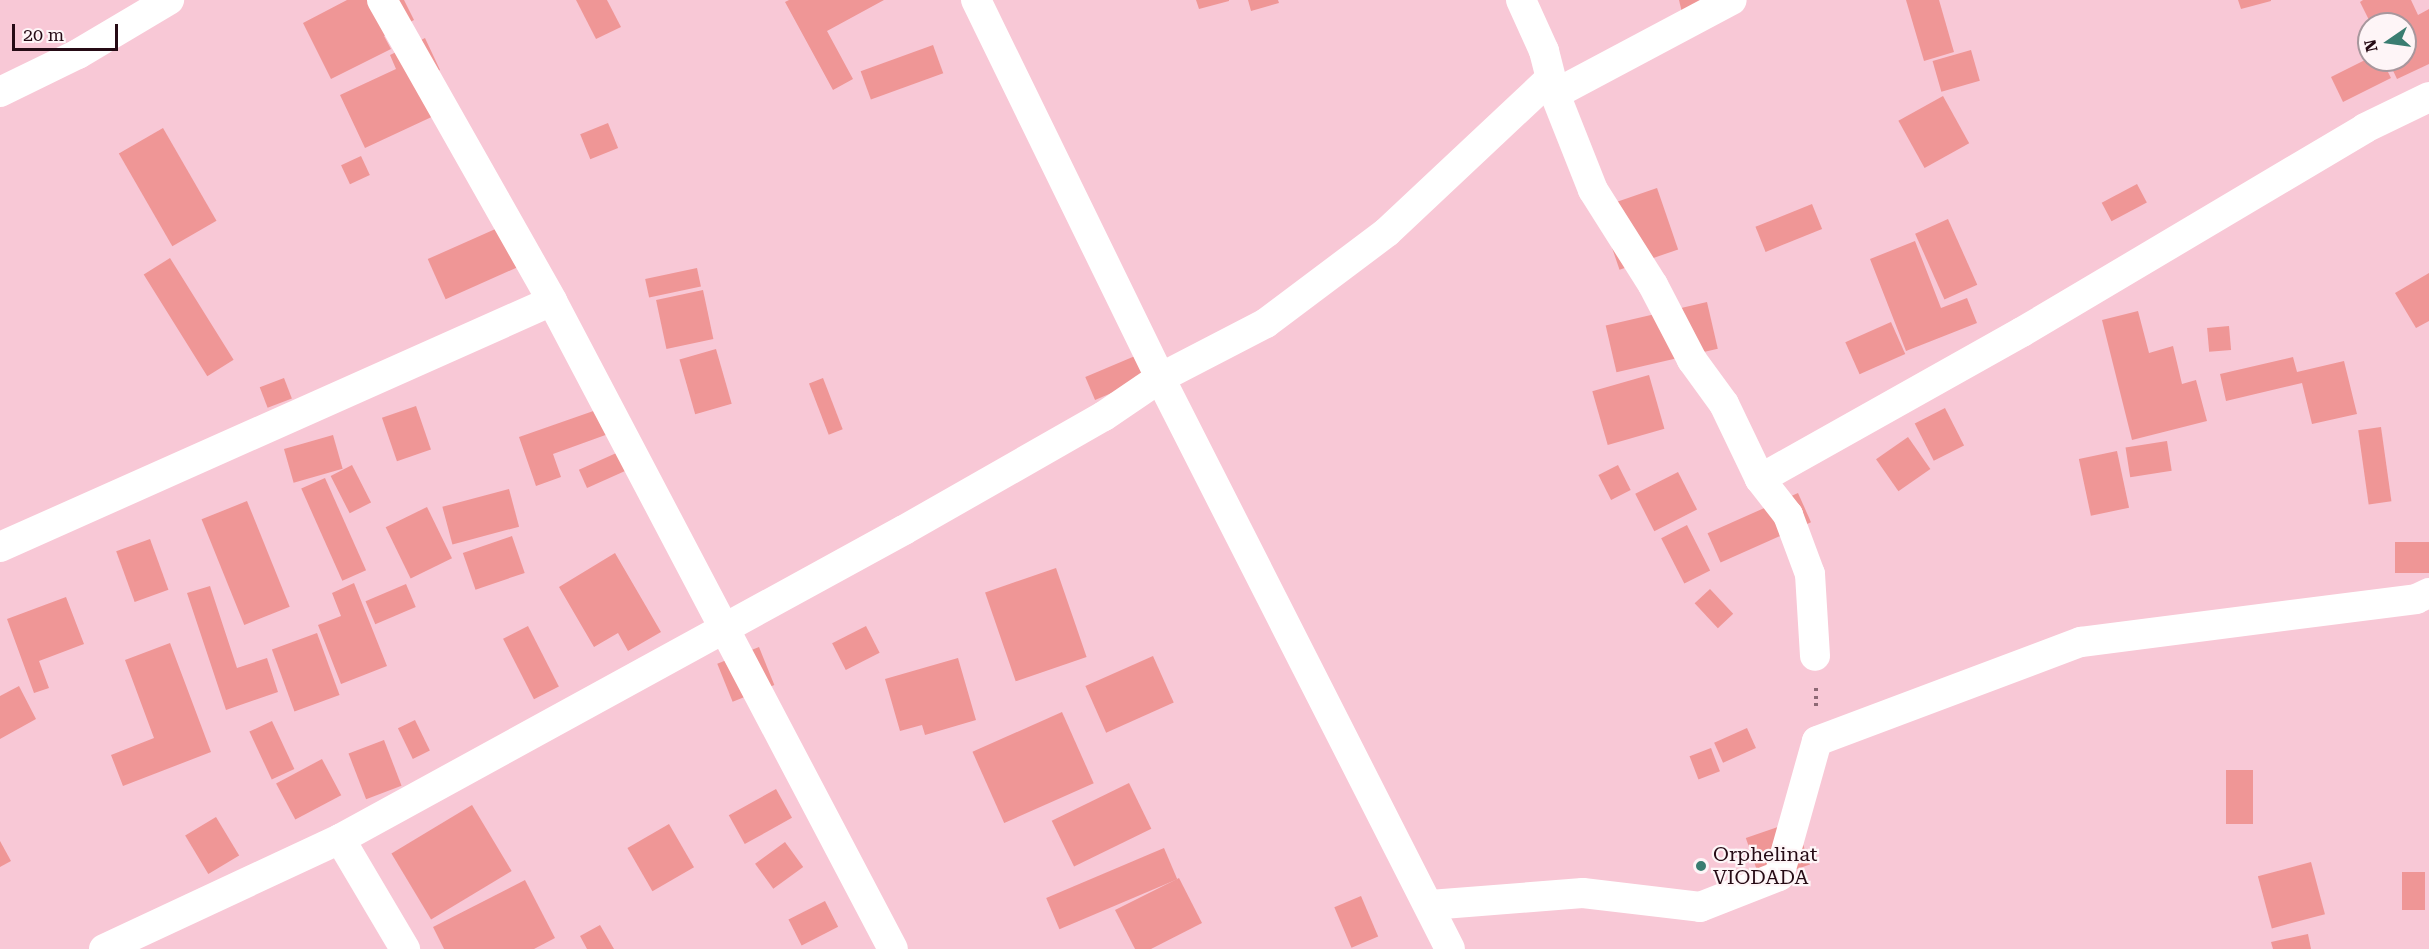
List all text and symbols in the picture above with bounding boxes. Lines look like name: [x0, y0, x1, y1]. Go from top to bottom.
scale bar: [15, 12, 122, 50]
north arrow: [2357, 12, 2417, 72]
text: 20 m: [23, 24, 64, 45]
text: N: [2360, 38, 2382, 54]
place label: Orphelinat VIODADA: [1713, 843, 1817, 890]
marker: Orphelinat VIODADA: [1694, 859, 1708, 873]

